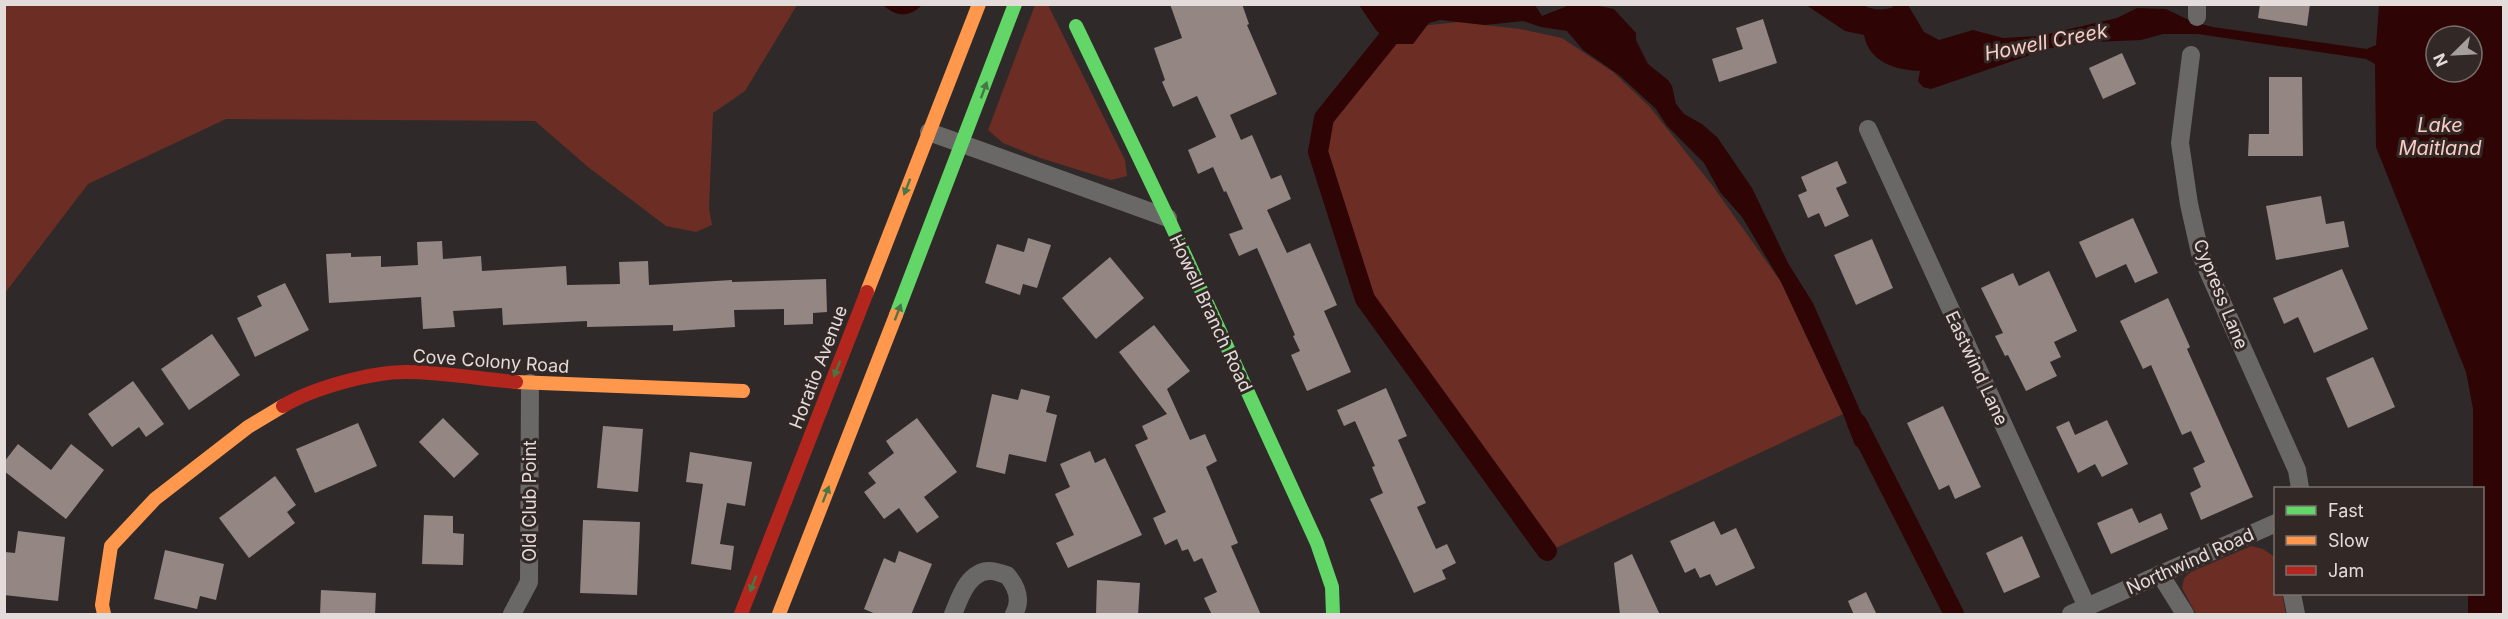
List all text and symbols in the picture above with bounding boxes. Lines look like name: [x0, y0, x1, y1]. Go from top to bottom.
water label: Howell Creek: [1982, 18, 2111, 66]
north arrow: [2424, 24, 2484, 84]
text: N: [2429, 50, 2452, 70]
one-way arrow: [979, 81, 989, 99]
water label: Lake Maitland: [2399, 113, 2482, 160]
one-way arrow: [902, 178, 912, 196]
street label: Howell Branch Road: [1165, 231, 1257, 395]
street label: Cypress Lane: [2189, 236, 2253, 352]
street label: Horatio Avenue: [785, 302, 851, 432]
one-way arrow: [893, 303, 903, 321]
street label: Eastwind Lane: [1941, 307, 2013, 429]
street label: Cove Colony Road: [412, 345, 570, 377]
one-way arrow: [832, 360, 842, 378]
street label: Old Club Point: [519, 440, 540, 562]
one-way arrow: [822, 485, 831, 503]
legend: [2274, 487, 2484, 595]
text: Fast: [2328, 500, 2364, 521]
street label: Northwind Road: [2123, 524, 2257, 598]
text: Slow: [2328, 530, 2369, 551]
text: Jam: [2328, 560, 2364, 581]
one-way arrow: [747, 576, 757, 594]

